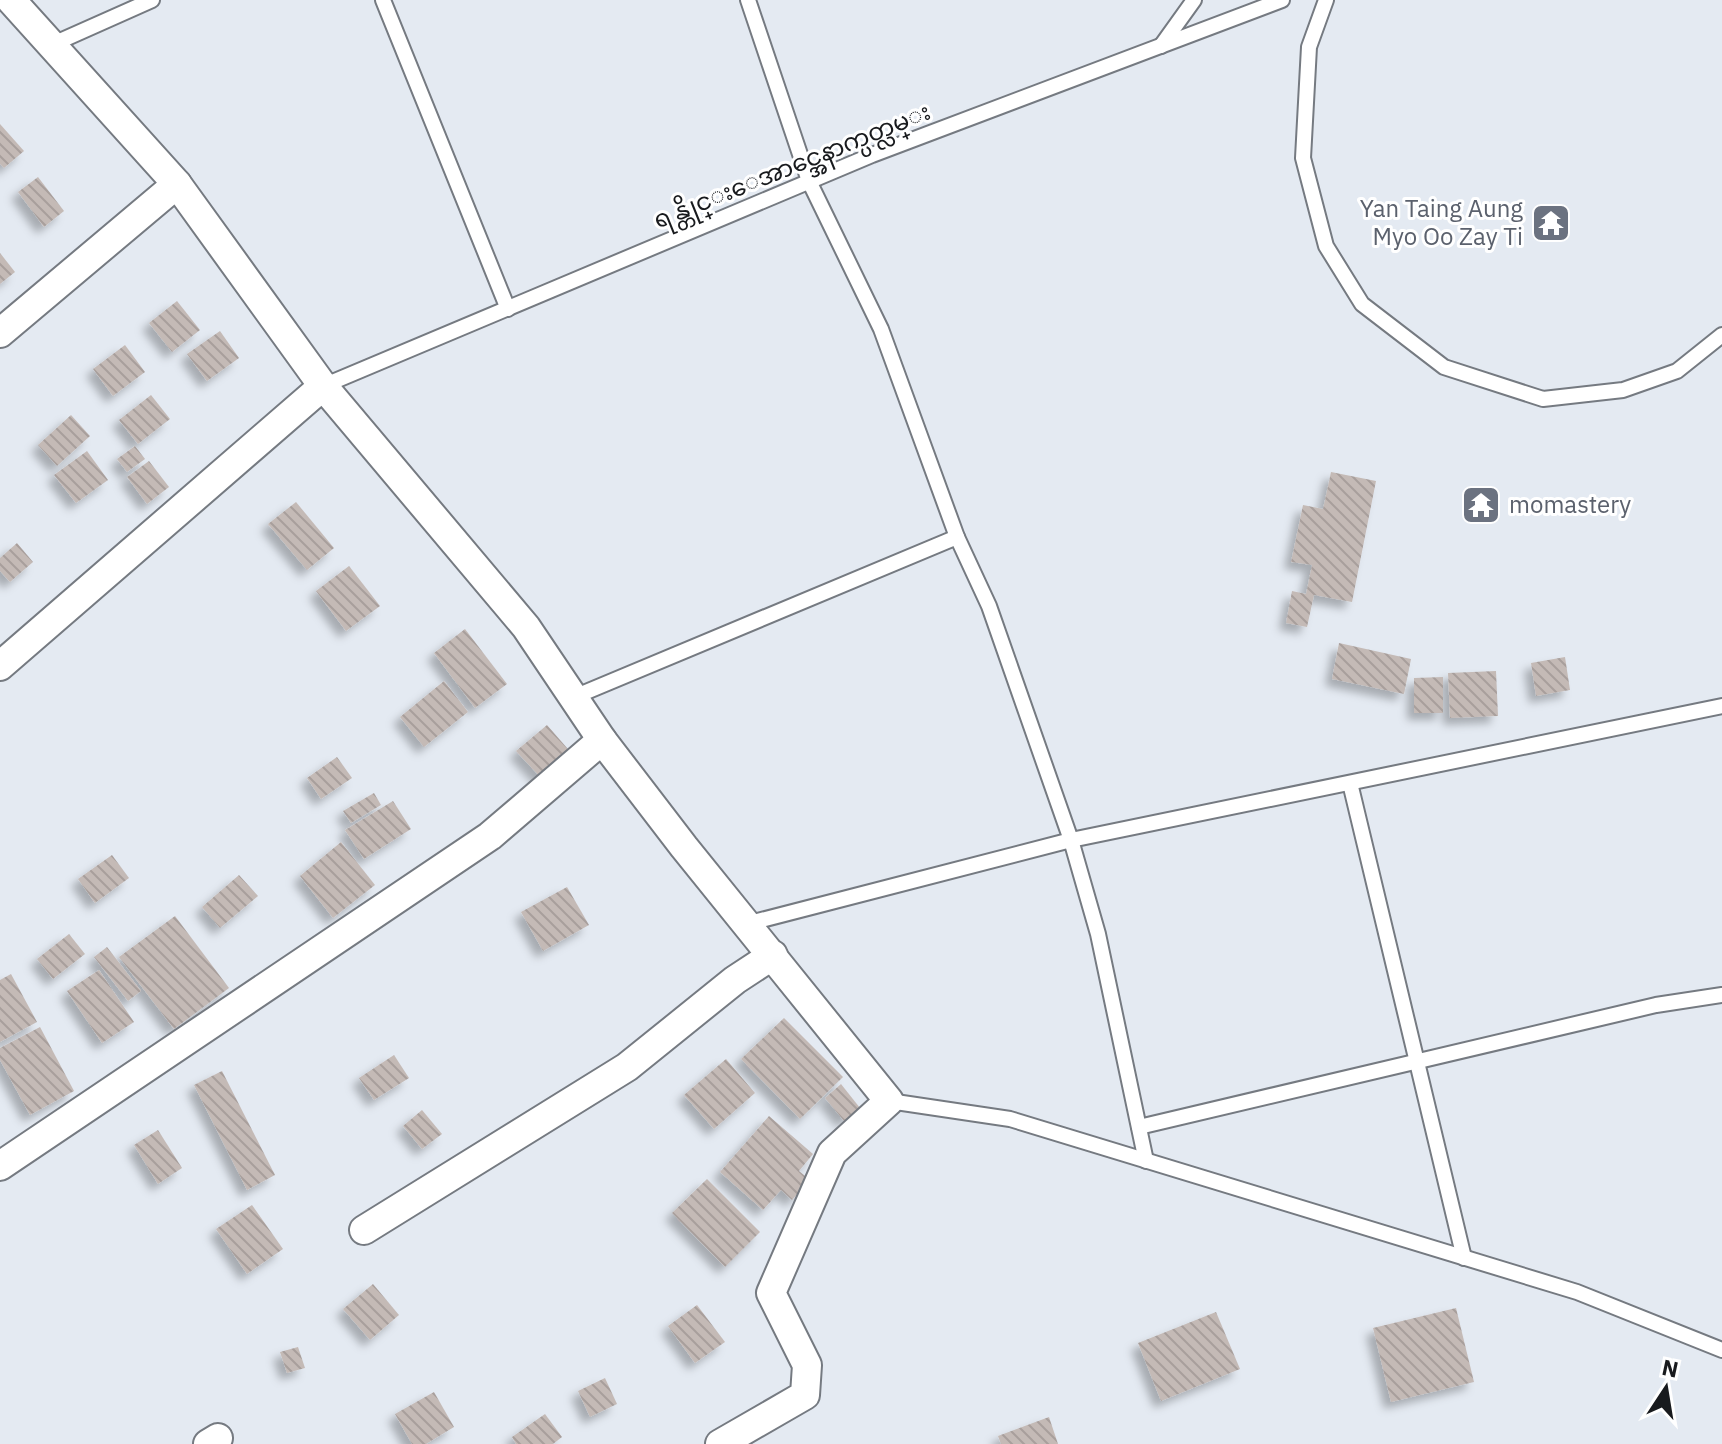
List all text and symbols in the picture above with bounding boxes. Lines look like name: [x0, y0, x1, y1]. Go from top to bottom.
street label: ရန္တိုင္းေအာင္အေနာက္ပတ္လမ္း: [648, 95, 937, 240]
place label: Yan Taing Aung Myo Oo Zay Ti: [1360, 192, 1523, 252]
temple icon: Yan Taing Aung Myo Oo Zay Ti: [1530, 202, 1572, 244]
temple icon: momastery: [1460, 484, 1502, 526]
place label: momastery: [1509, 488, 1631, 520]
north arrow: [1626, 1348, 1706, 1428]
text: N: [1659, 1352, 1681, 1384]

